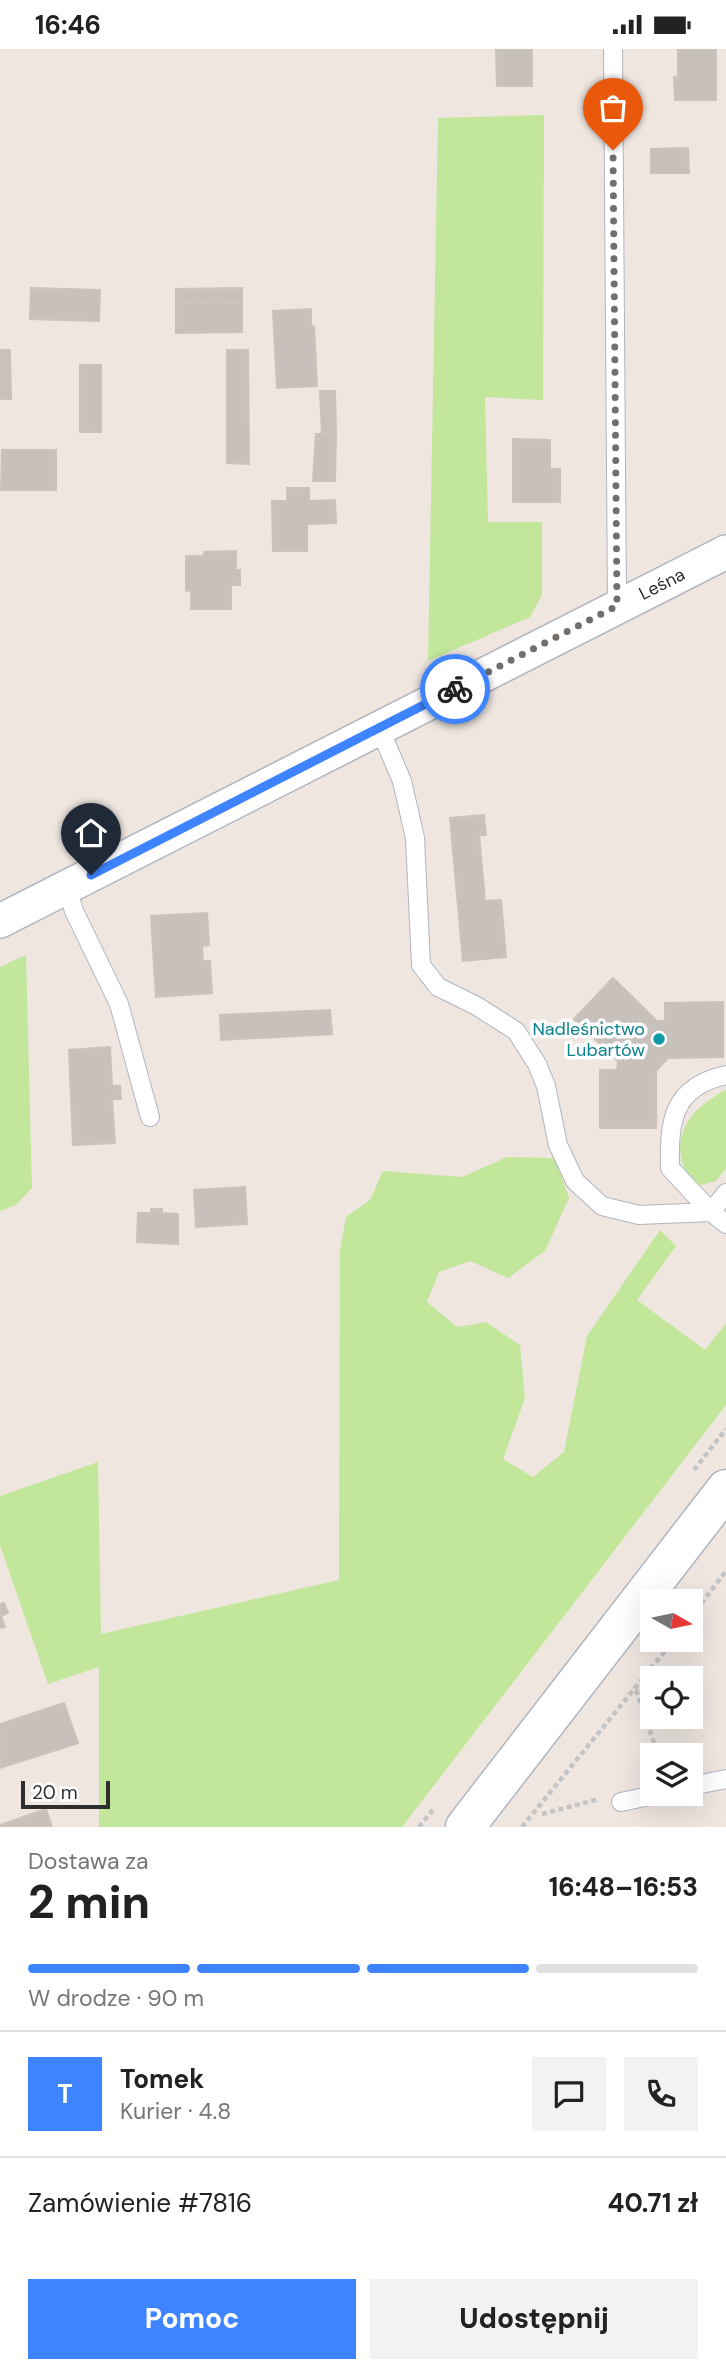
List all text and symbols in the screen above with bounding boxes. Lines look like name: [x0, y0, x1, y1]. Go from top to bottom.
text: 16:46: [35, 8, 101, 42]
pin: [583, 78, 643, 150]
icon: bag: [594, 89, 632, 127]
street label: Leśna: [635, 562, 689, 606]
courier: [420, 654, 490, 724]
icon: bike: [436, 670, 474, 708]
pin: [61, 803, 121, 875]
icon: home: [72, 814, 110, 852]
place label: Nadleśnictwo Lubartów: [532, 1017, 645, 1062]
marker: Nadleśnictwo Lubartów: [651, 1031, 667, 1047]
north arrow: [640, 1589, 704, 1652]
map controls: [640, 1589, 703, 1806]
button: locate: [640, 1666, 703, 1729]
button: layers: [640, 1743, 703, 1806]
scale bar: [21, 1778, 110, 1810]
text: 20 m: [32, 1780, 78, 1805]
text: Dostawa za: [28, 1846, 149, 1876]
text: 16:48–16:53: [549, 1870, 698, 1904]
text: 2 min: [28, 1872, 150, 1932]
text: W drodze · 90 m: [28, 1983, 204, 2013]
button: chat: [532, 2057, 606, 2131]
button: phone: [624, 2057, 698, 2131]
text: Tomek: [120, 2062, 204, 2096]
text: T: [57, 2077, 73, 2111]
text: Kurier · 4.8: [120, 2096, 231, 2126]
text: Zamówienie #7816: [28, 2186, 252, 2220]
text: 40.71 zł: [608, 2186, 698, 2220]
button: Pomoc: [28, 2279, 356, 2359]
button: Udostępnij: [370, 2279, 698, 2359]

